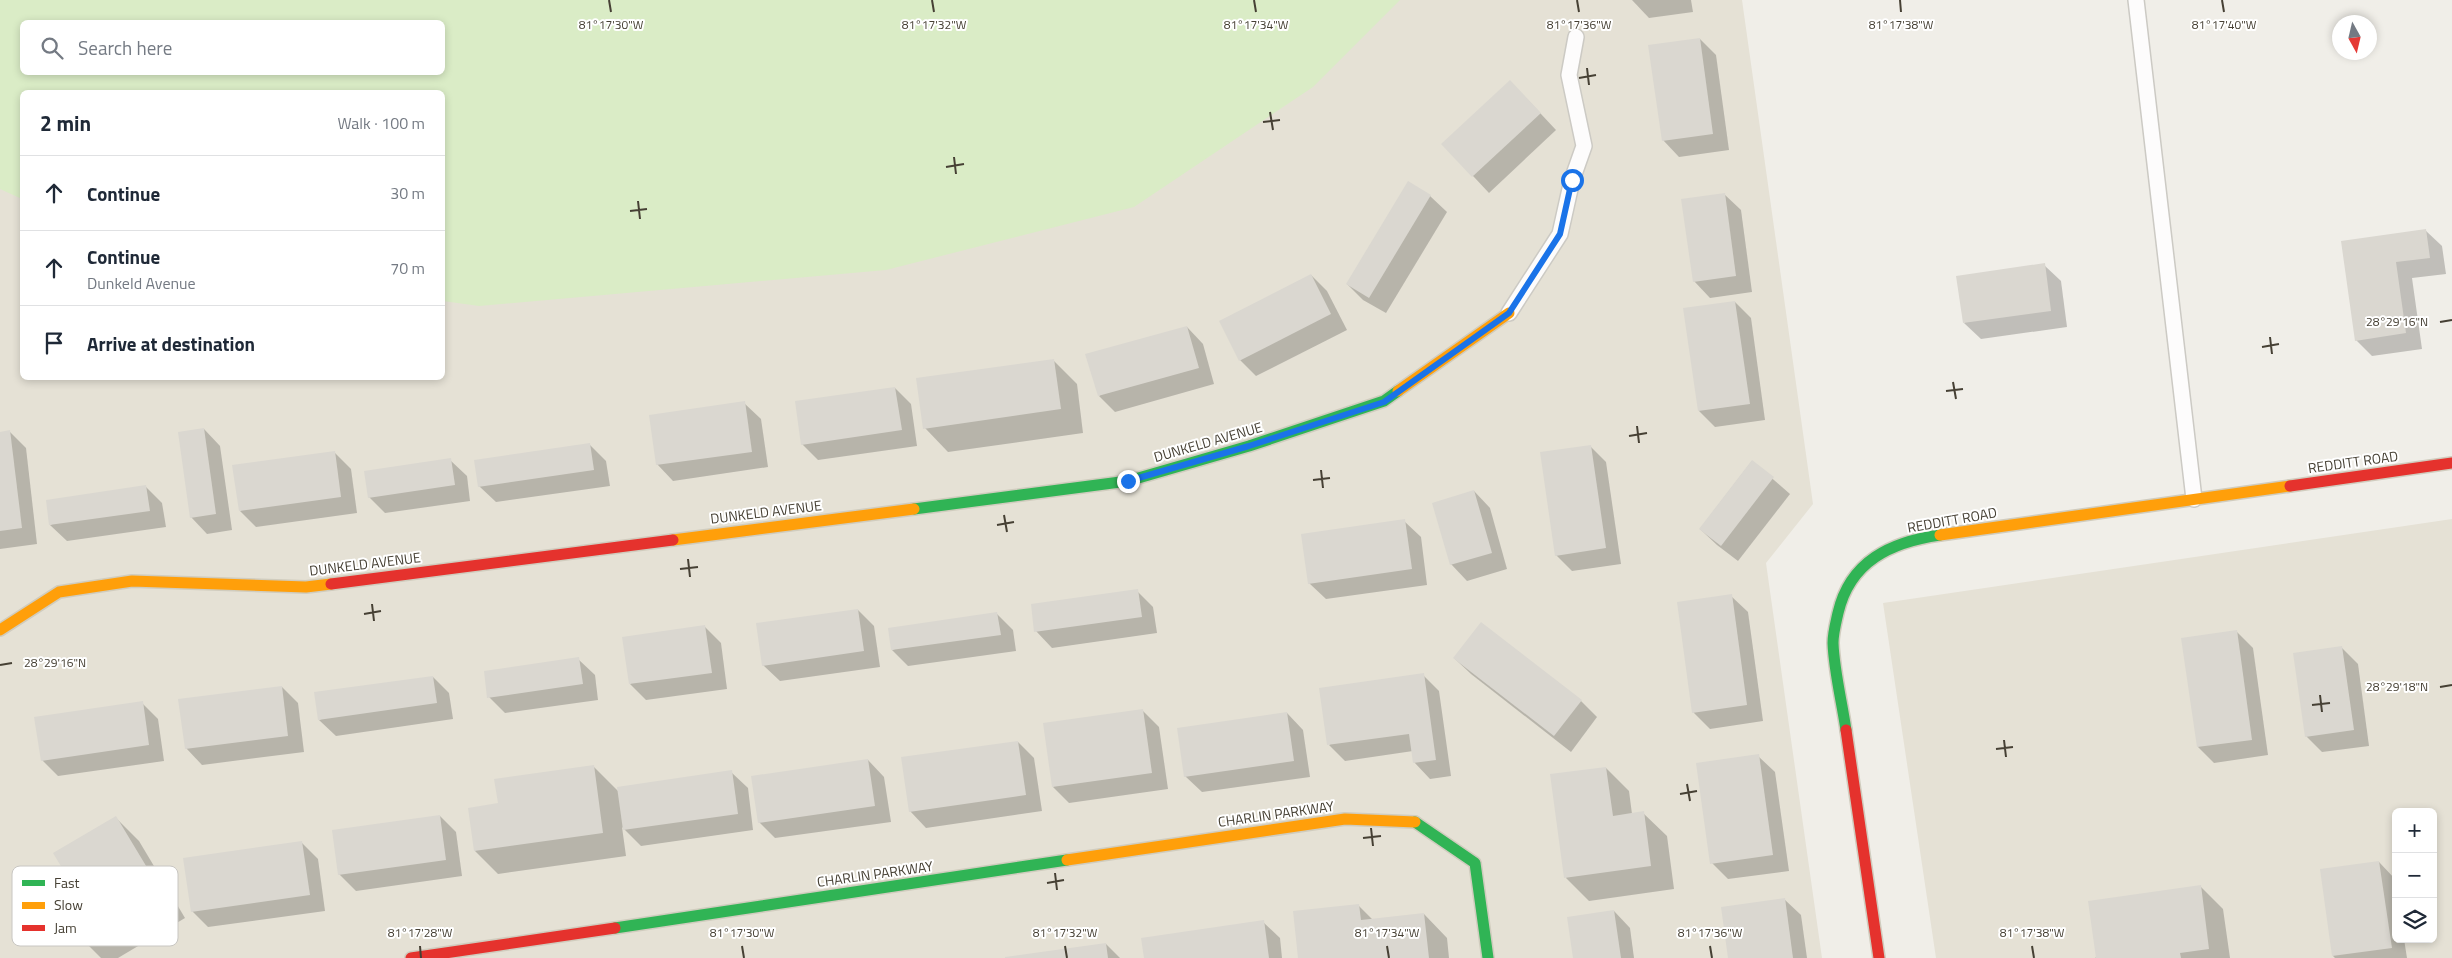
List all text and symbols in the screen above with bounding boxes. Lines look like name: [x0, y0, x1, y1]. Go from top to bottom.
text: 81°17'30"W: [579, 15, 644, 34]
text: 81°17'32"W: [902, 15, 967, 34]
text: 81°17'34"W: [1224, 15, 1289, 34]
text: 81°17'36"W: [1547, 15, 1612, 34]
text: 81°17'38"W: [1869, 15, 1934, 34]
text: 81°17'40"W: [2192, 15, 2257, 34]
north arrow: [2332, 15, 2377, 60]
search box: [20, 20, 445, 75]
text: Search here: [78, 33, 172, 62]
icon: search: [38, 34, 66, 62]
text: 2 min: [40, 107, 91, 139]
text: Walk · 100 m: [337, 111, 425, 135]
route start: [1561, 169, 1584, 192]
icon: ahead: [40, 179, 68, 207]
text: Continue: [87, 179, 160, 208]
text: 30 m: [390, 181, 425, 205]
text: Continue: [87, 242, 160, 271]
icon: ahead: [40, 254, 68, 282]
text: 70 m: [390, 256, 425, 280]
text: Dunkeld Avenue: [87, 271, 196, 295]
text: 28°29'16"N: [2366, 312, 2428, 331]
icon: arrive: [40, 329, 68, 357]
text: Arrive at destination: [87, 329, 255, 358]
street label: DUNKELD AVENUE: [1151, 416, 1265, 467]
street label: REDDITT ROAD: [2307, 445, 2399, 478]
route end: [1117, 470, 1140, 493]
street label: DUNKELD AVENUE: [709, 494, 823, 529]
street label: REDDITT ROAD: [1905, 501, 1998, 538]
street label: DUNKELD AVENUE: [308, 546, 422, 581]
text: 28°29'16"N: [24, 653, 86, 672]
text: 28°29'18"N: [2366, 677, 2428, 696]
street label: CHARLIN PARKWAY: [1217, 795, 1336, 832]
map controls: [2392, 808, 2437, 943]
button: +: [2392, 808, 2437, 853]
button: −: [2392, 853, 2437, 898]
street label: CHARLIN PARKWAY: [816, 855, 935, 892]
legend: [12, 866, 178, 946]
text: Fast: [54, 872, 79, 893]
text: Slow: [54, 894, 83, 915]
button: layers: [2392, 898, 2437, 943]
text: Jam: [54, 917, 77, 938]
text: 81°17'28"W: [388, 923, 453, 942]
text: 81°17'30"W: [710, 923, 775, 942]
text: 81°17'32"W: [1033, 923, 1098, 942]
text: 81°17'34"W: [1355, 923, 1420, 942]
text: 81°17'36"W: [1678, 923, 1743, 942]
text: 81°17'38"W: [2000, 923, 2065, 942]

